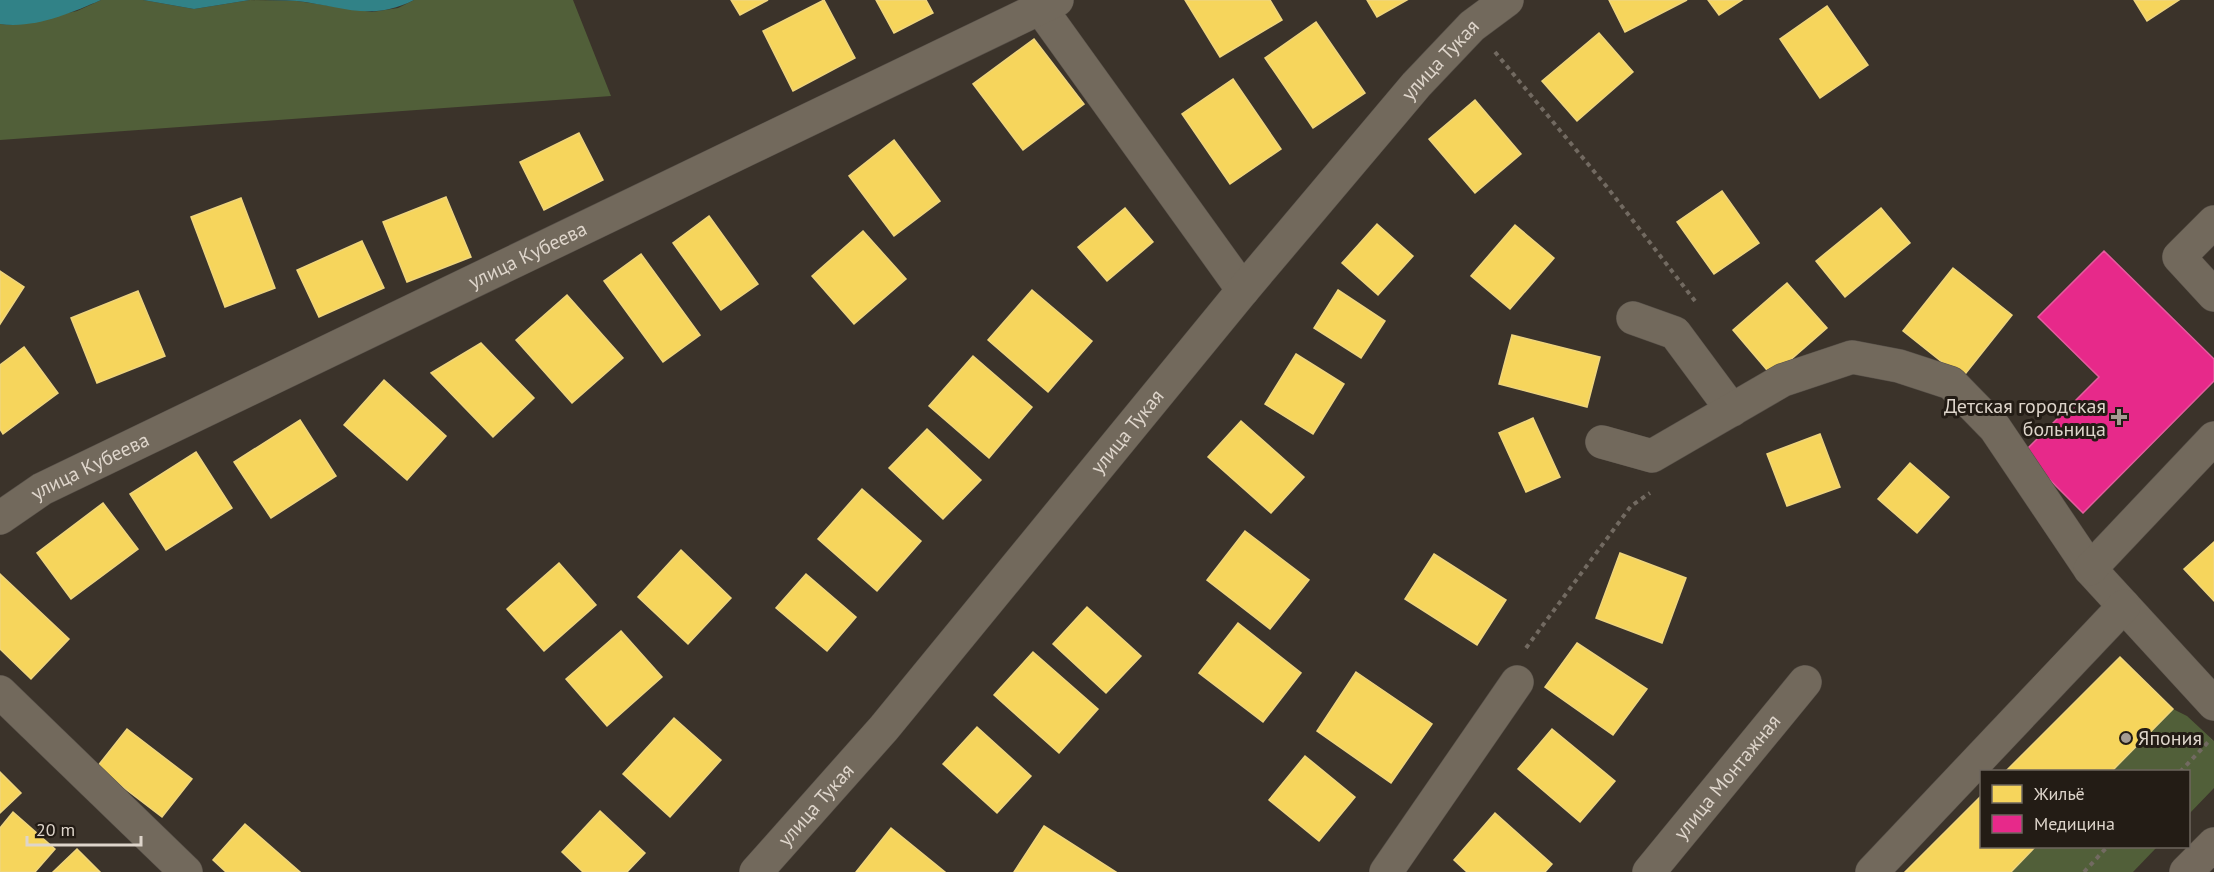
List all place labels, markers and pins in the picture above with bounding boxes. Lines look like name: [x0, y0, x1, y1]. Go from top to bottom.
place label: Детская городская больница: [1944, 393, 2106, 442]
marker: Детская городская больница: [2110, 408, 2128, 426]
place label: Япония: [2138, 725, 2202, 751]
marker: Япония: [2119, 731, 2133, 745]

